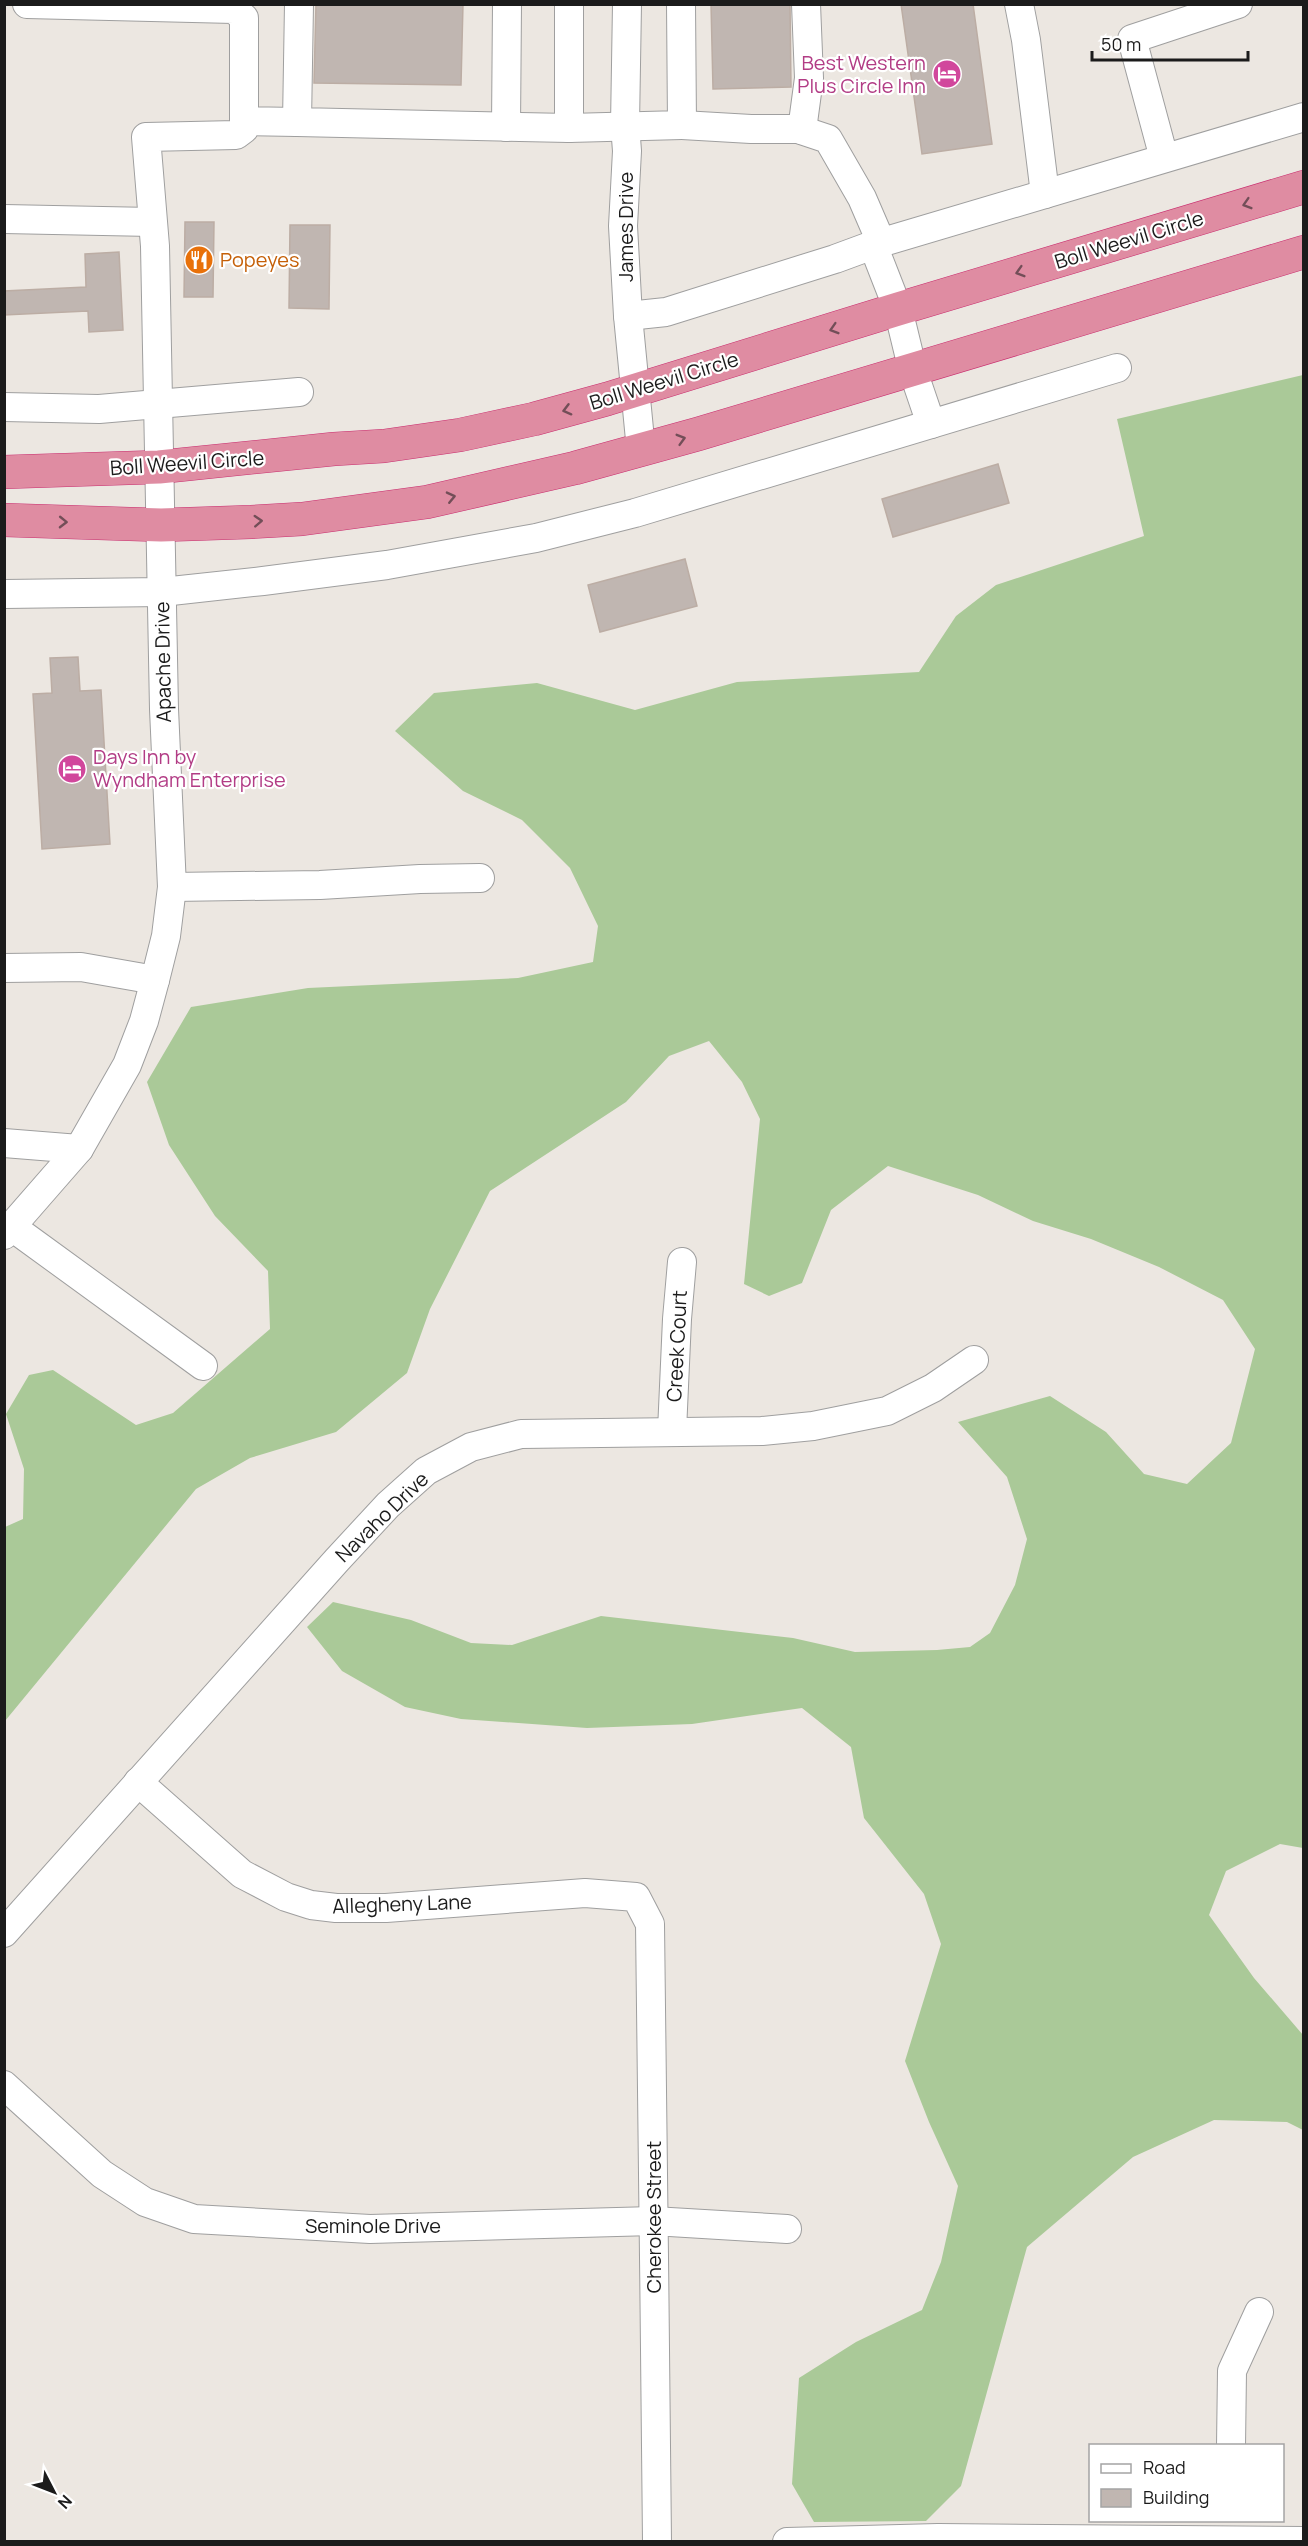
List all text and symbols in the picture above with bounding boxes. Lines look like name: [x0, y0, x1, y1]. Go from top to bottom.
scale bar: [1092, 24, 1248, 62]
text: 50 m: [1101, 32, 1141, 56]
place label: Best Western Plus Circle Inn: [797, 49, 926, 99]
hotel icon: Best Western Plus Circle Inn: [931, 58, 963, 90]
street label: James Drive: [612, 172, 639, 282]
one-way arrow: [1243, 197, 1253, 209]
street label: Boll Weevil Circle: [1051, 204, 1207, 275]
restaurant icon: Popeyes: [183, 244, 215, 276]
place label: Popeyes: [220, 246, 300, 273]
one-way arrow: [1015, 265, 1026, 277]
one-way arrow: [829, 322, 840, 334]
street label: Boll Weevil Circle: [586, 345, 742, 416]
one-way arrow: [562, 403, 573, 415]
one-way arrow: [675, 434, 686, 446]
street label: Boll Weevil Circle: [109, 444, 265, 481]
one-way arrow: [446, 491, 456, 504]
one-way arrow: [253, 515, 262, 528]
one-way arrow: [58, 516, 67, 528]
street label: Apache Drive: [148, 601, 177, 723]
place label: Days Inn by Wyndham Enterprise: [93, 743, 286, 793]
hotel icon: Days Inn by Wyndham Enterprise: [56, 753, 88, 785]
street label: Creek Court: [660, 1289, 693, 1403]
street label: Navaho Drive: [329, 1465, 434, 1568]
street label: Allegheny Lane: [332, 1888, 472, 1919]
street label: Cherokee Street: [640, 2141, 667, 2293]
street label: Seminole Drive: [305, 2212, 441, 2239]
legend: [1089, 2444, 1284, 2522]
text: Road: [1143, 2455, 1186, 2479]
north arrow: [24, 2462, 84, 2522]
text: Building: [1143, 2485, 1209, 2509]
text: N: [53, 2490, 77, 2514]

